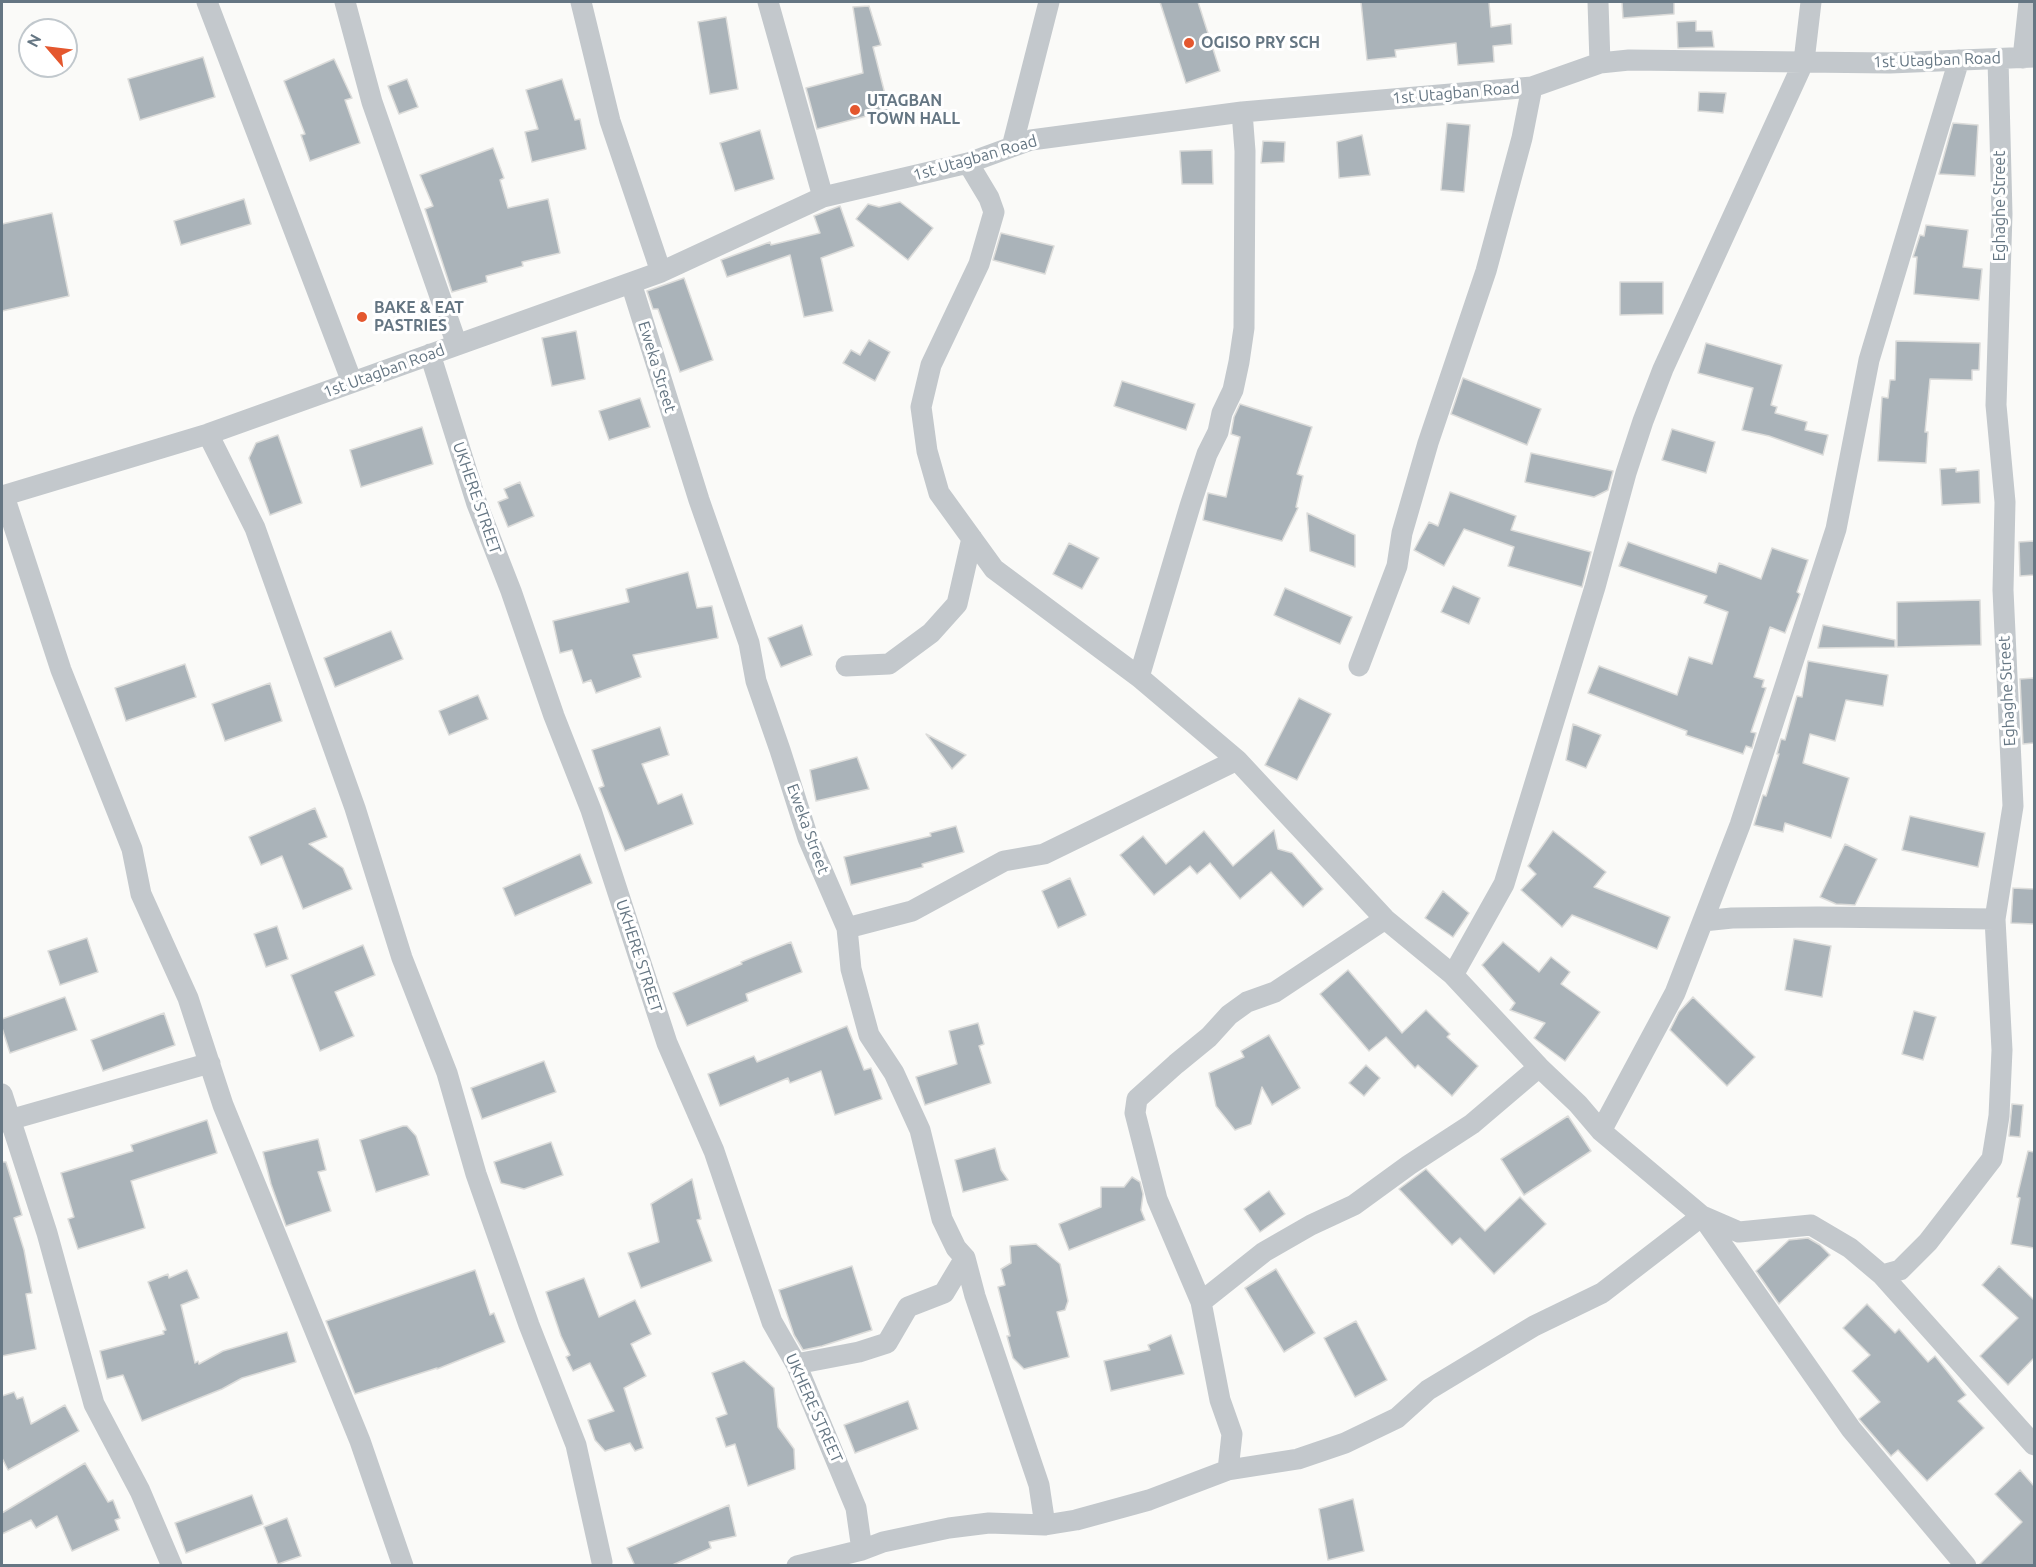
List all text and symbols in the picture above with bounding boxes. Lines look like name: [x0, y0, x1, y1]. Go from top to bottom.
north arrow: [18, 18, 78, 78]
text: N: [23, 31, 45, 50]
place label: OGISO PRY SCH: [1201, 33, 1320, 53]
marker: OGISO PRY SCH: [1182, 36, 1196, 50]
street label: 1st Utagban Road: [1873, 48, 2001, 72]
street label: 1st Utagban Road: [1392, 78, 1520, 108]
place label: UTAGBAN TOWN HALL: [867, 91, 960, 129]
marker: UTAGBAN TOWN HALL: [848, 103, 862, 117]
street label: 1st Utagban Road: [911, 131, 1039, 185]
street label: Eghaghe Street: [1990, 151, 2010, 261]
place label: BAKE & EAT PASTRIES: [374, 298, 464, 336]
marker: BAKE & EAT PASTRIES: [355, 310, 369, 324]
street label: Eweka Street: [634, 319, 680, 415]
street label: 1st Utagban Road: [321, 340, 447, 402]
street label: UKHERE STREET: [449, 439, 505, 557]
street label: Eghaghe Street: [1995, 635, 2019, 747]
street label: Eweka Street: [783, 781, 833, 877]
street label: UKHERE STREET: [612, 897, 666, 1015]
street label: UKHERE STREET: [781, 1350, 847, 1466]

